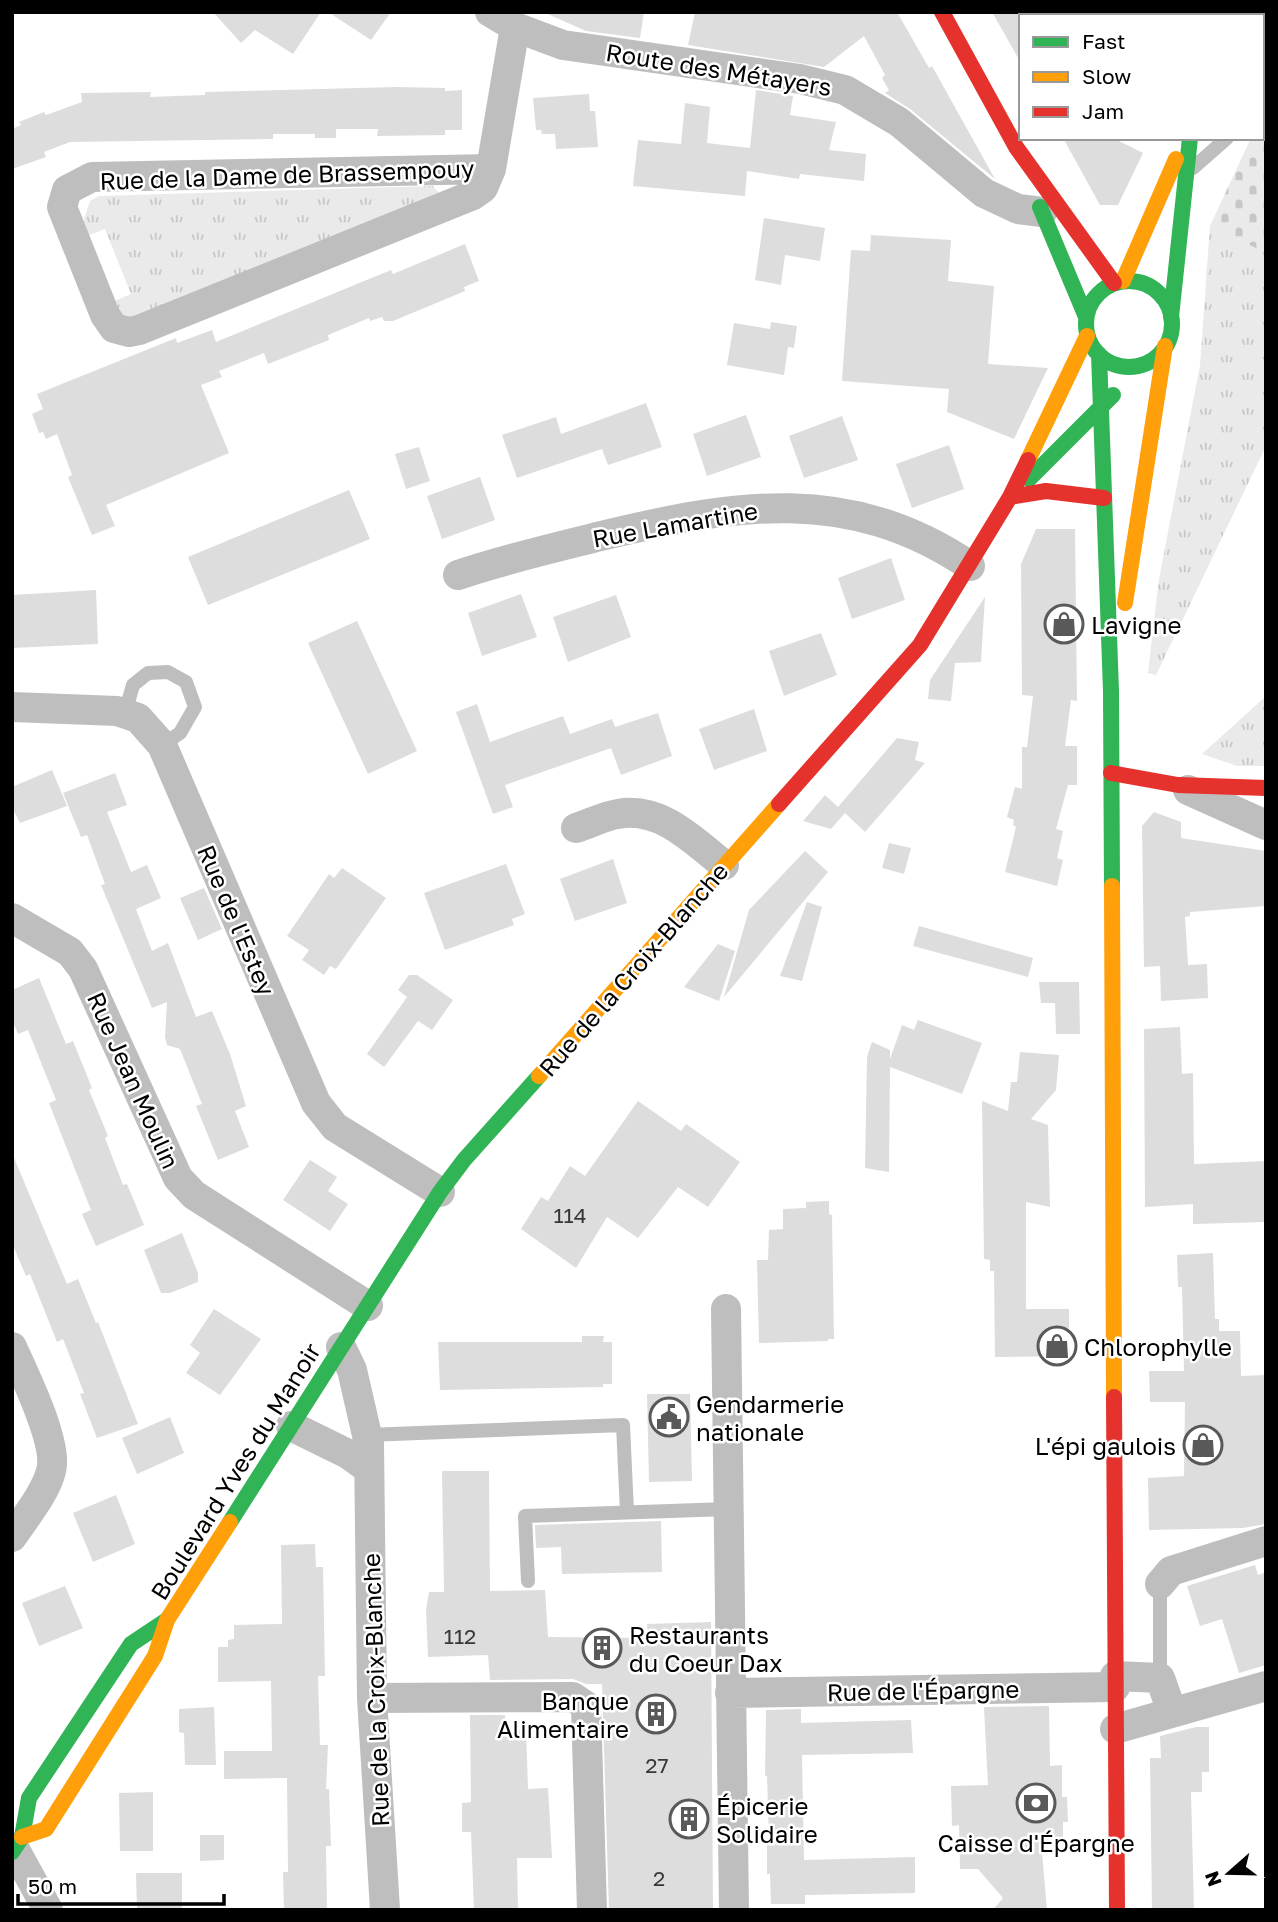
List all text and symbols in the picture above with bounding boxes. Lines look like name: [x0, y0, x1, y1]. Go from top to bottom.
legend: [1019, 14, 1264, 140]
text: Fast: [1082, 28, 1125, 54]
street label: Route des Métayers: [604, 37, 834, 101]
text: Slow: [1082, 63, 1131, 89]
text: Jam: [1082, 98, 1124, 124]
street label: Rue de la Dame de Brassempouy: [99, 153, 475, 195]
street label: Rue Lamartine: [590, 495, 760, 553]
shop icon: Lavigne: [1043, 603, 1085, 645]
place label: Lavigne: [1091, 610, 1181, 639]
street label: Rue de l'Estey: [192, 840, 282, 1000]
street label: Rue de la Croix-Blanche: [532, 856, 734, 1082]
street label: Rue Jean Moulin: [82, 987, 186, 1173]
house number: 114: [553, 1202, 587, 1228]
shop icon: Chlorophylle: [1036, 1325, 1078, 1367]
place label: Chlorophylle: [1084, 1332, 1232, 1361]
street label: Boulevard Yves du Manoir: [144, 1337, 326, 1605]
place label: Gendarmerie nationale: [696, 1389, 844, 1446]
public building icon: Gendarmerie nationale: [648, 1396, 690, 1438]
shop icon: L'épi gaulois: [1182, 1424, 1224, 1466]
place label: L'épi gaulois: [1035, 1431, 1176, 1460]
street label: Rue de la Croix-Blanche: [356, 1553, 394, 1827]
place label: Restaurants du Coeur Dax: [629, 1620, 782, 1677]
house number: 112: [444, 1623, 476, 1649]
building icon: Restaurants du Coeur Dax: [581, 1627, 623, 1669]
street label: Rue de l'Épargne: [827, 1674, 1019, 1706]
place label: Banque Alimentaire: [497, 1686, 629, 1743]
building icon: Banque Alimentaire: [635, 1693, 677, 1735]
house number: 27: [645, 1752, 669, 1778]
bank icon: Caisse d'Épargne: [1015, 1782, 1057, 1824]
place label: Épicerie Solidaire: [716, 1791, 818, 1848]
building icon: Épicerie Solidaire: [668, 1798, 710, 1840]
place label: Caisse d'Épargne: [937, 1828, 1135, 1857]
north arrow: [1194, 1838, 1264, 1908]
scale bar: [18, 1862, 224, 1906]
house number: 2: [653, 1865, 665, 1891]
text: N: [1199, 1868, 1226, 1890]
text: 50 m: [28, 1873, 77, 1899]

